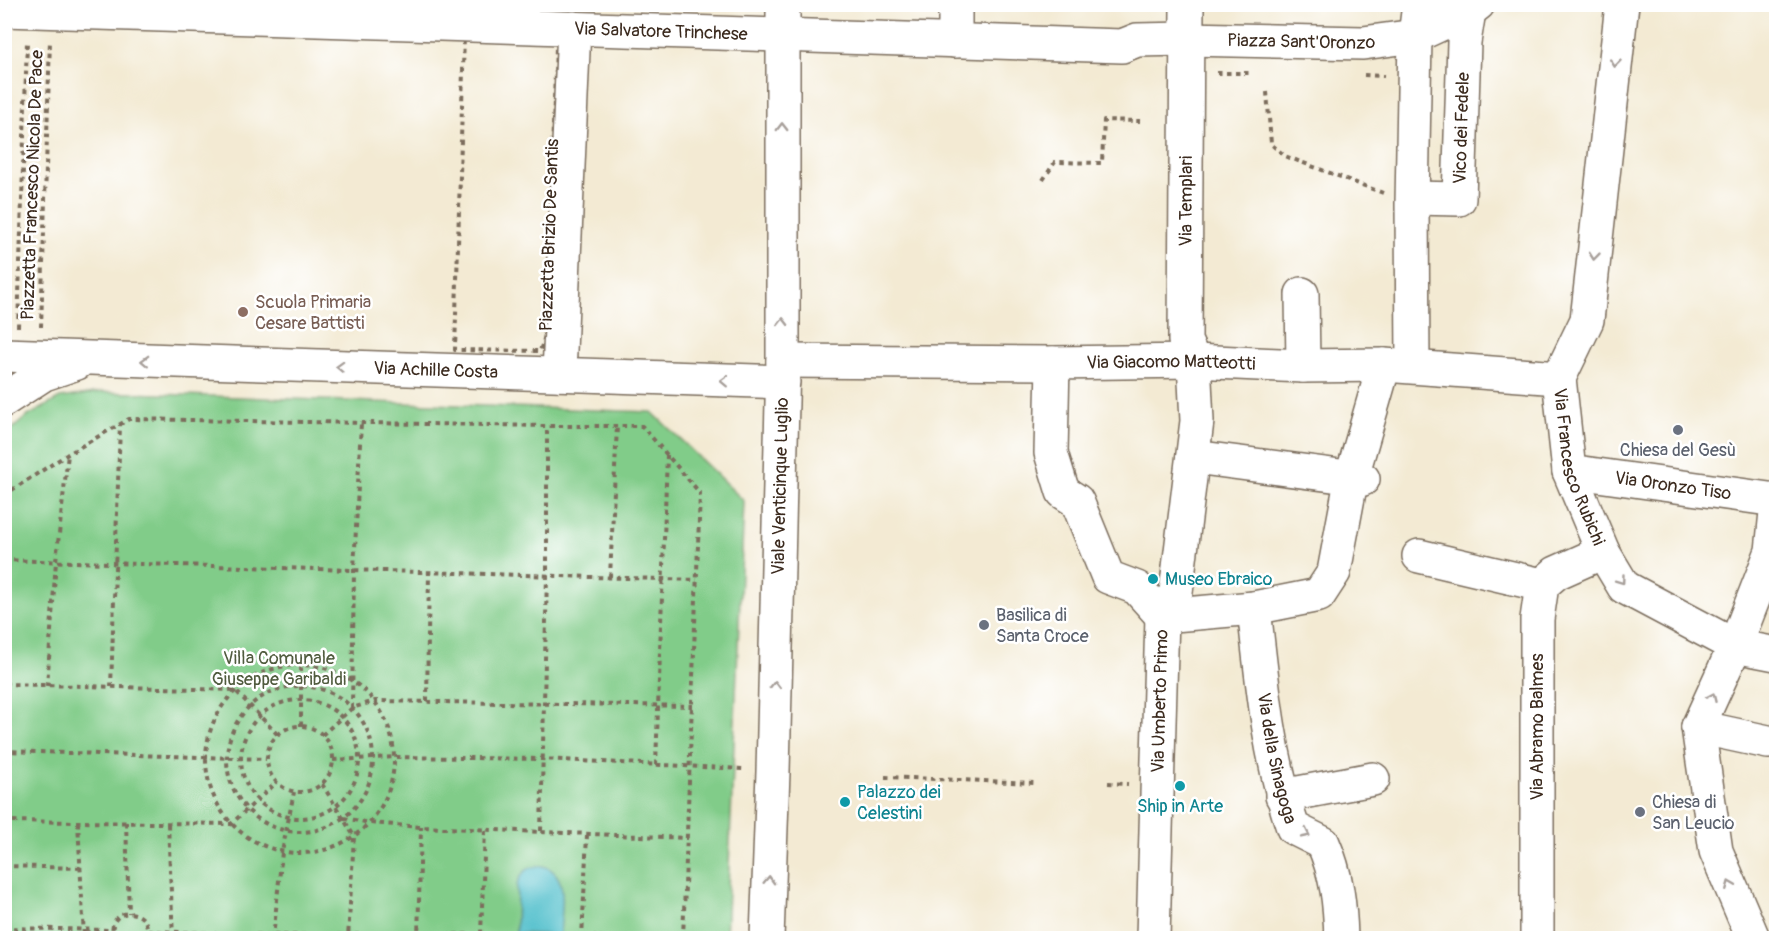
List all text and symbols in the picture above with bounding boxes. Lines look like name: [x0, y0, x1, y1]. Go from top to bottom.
street label: Via Salvatore Trinchese: [573, 17, 748, 46]
street label: Piazza Sant'Oronzo: [1227, 29, 1377, 55]
street label: Piazzetta Francesco Nicola De Pace: [16, 49, 49, 321]
one-way arrow: [1609, 58, 1622, 67]
street label: Vico dei Fedele: [1448, 72, 1475, 184]
one-way arrow: [776, 123, 788, 132]
street label: Piazzetta Brizio De Santis: [535, 138, 564, 332]
street label: Via Templari: [1175, 156, 1198, 247]
one-way arrow: [1588, 252, 1601, 261]
place label: Scuola Primaria Cesare Battisti: [255, 291, 371, 335]
marker: Scuola Primaria Cesare Battisti: [236, 305, 250, 319]
one-way arrow: [777, 318, 789, 327]
street label: Via Giacomo Matteotti: [1086, 350, 1256, 376]
one-way arrow: [141, 354, 150, 367]
street label: Via Achille Costa: [373, 357, 498, 384]
one-way arrow: [336, 361, 345, 374]
one-way arrow: [720, 374, 729, 387]
street label: Via Francesco Rubichi: [1548, 387, 1610, 549]
street label: Viale Venticinque Luglio: [767, 397, 794, 575]
marker: Chiesa del Gesù: [1671, 423, 1685, 437]
place label: Chiesa del Gesù: [1620, 439, 1736, 462]
street label: Via Oronzo Tiso: [1613, 467, 1733, 506]
place label: Museo Ebraico: [1165, 568, 1273, 591]
marker: Museo Ebraico: [1146, 572, 1160, 586]
one-way arrow: [1614, 574, 1625, 585]
place label: Basilica di Santa Croce: [996, 604, 1089, 648]
marker: Basilica di Santa Croce: [977, 618, 991, 632]
street label: Via Umberto Primo: [1147, 629, 1174, 773]
park label: Villa Comunale Giuseppe Garibaldi: [212, 647, 346, 691]
street label: Via Abramo Balmes: [1526, 654, 1549, 800]
one-way arrow: [769, 681, 781, 690]
street label: Via della Sinagoga: [1252, 691, 1302, 827]
one-way arrow: [1705, 692, 1717, 703]
marker: Ship in Arte: [1173, 779, 1187, 793]
place label: Palazzo dei Celestini: [857, 781, 941, 825]
place label: Chiesa di San Leucio: [1652, 791, 1735, 835]
marker: Palazzo dei Celestini: [838, 795, 852, 809]
place label: Ship in Arte: [1137, 795, 1223, 818]
marker: Chiesa di San Leucio: [1633, 805, 1647, 819]
one-way arrow: [1300, 827, 1311, 839]
one-way arrow: [762, 876, 775, 885]
one-way arrow: [1725, 880, 1737, 891]

